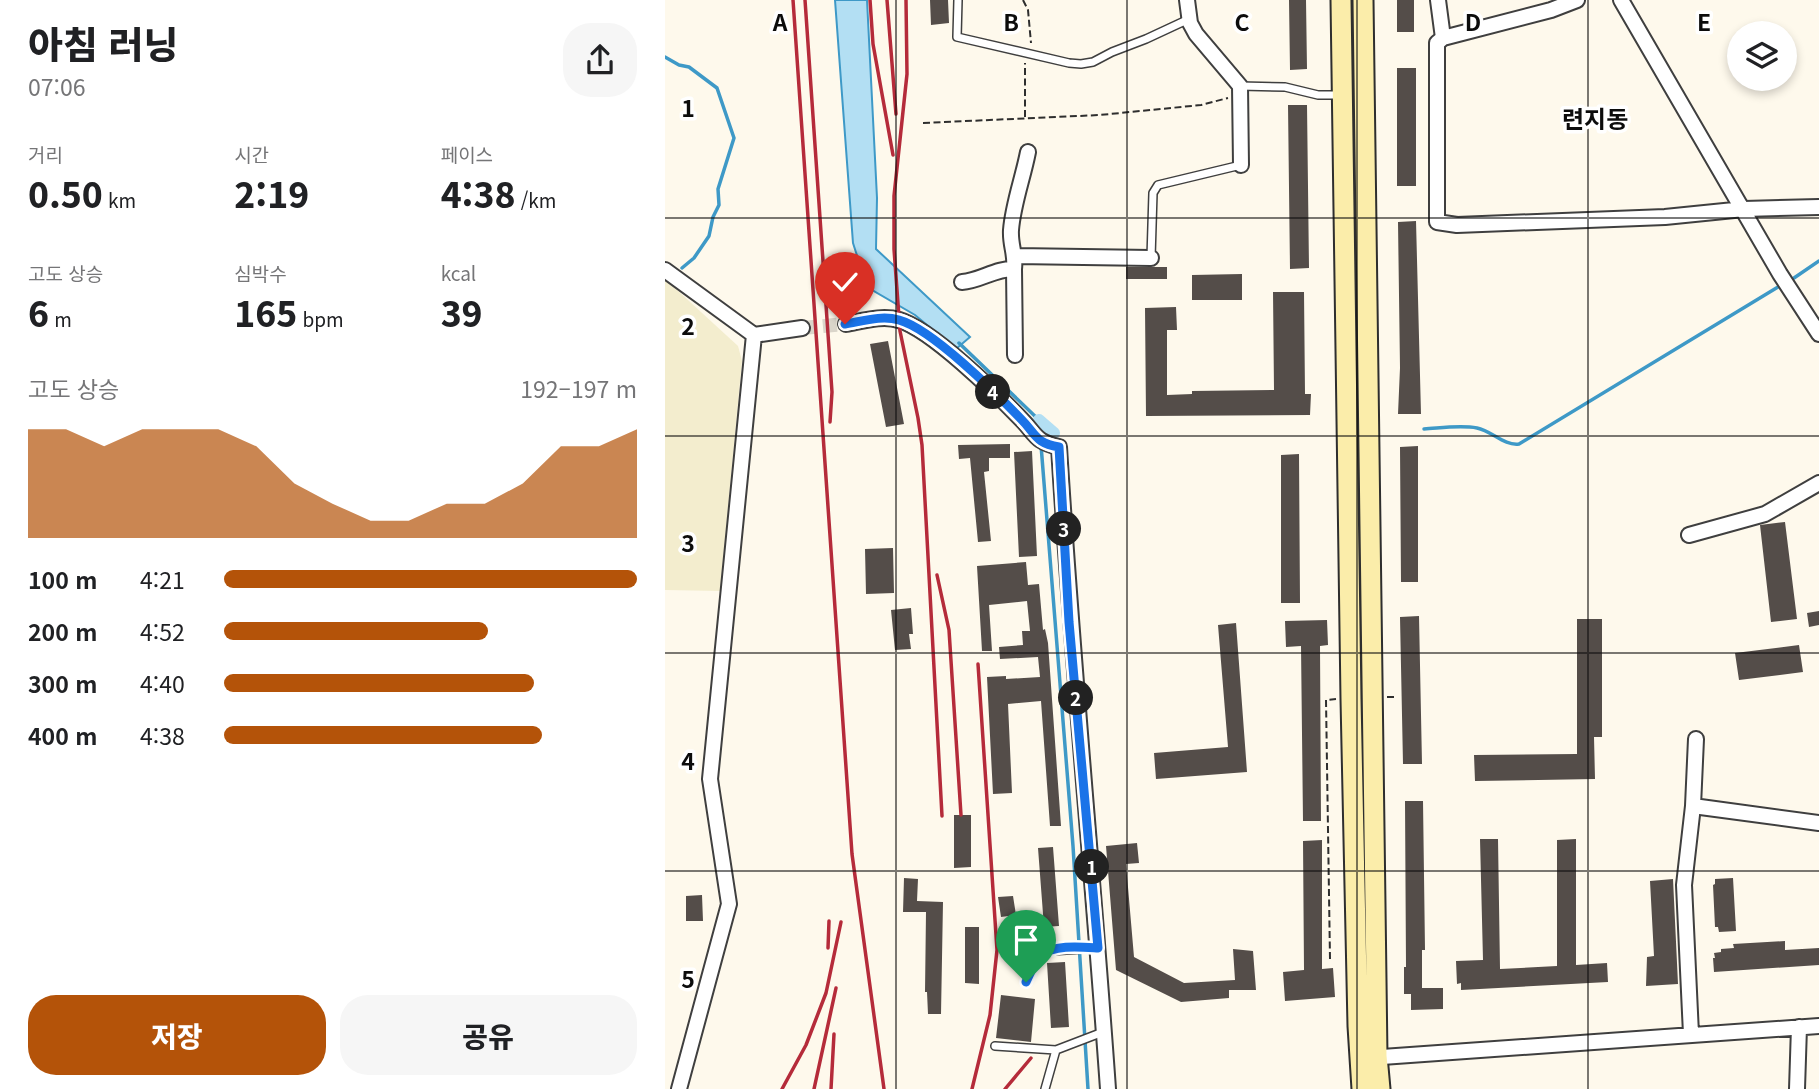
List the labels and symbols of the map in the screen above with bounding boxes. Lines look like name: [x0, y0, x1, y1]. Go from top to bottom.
text: A: [772, 4, 788, 38]
text: B: [1003, 4, 1019, 38]
text: C: [1234, 4, 1250, 38]
text: D: [1465, 4, 1481, 38]
text: E: [1697, 4, 1711, 38]
text: 1: [681, 90, 695, 124]
district label: 련지동: [1562, 100, 1628, 135]
pin: [815, 252, 875, 324]
text: 2: [681, 308, 695, 342]
pin: 4: [975, 374, 1011, 410]
pin: 3: [1047, 512, 1081, 546]
text: 3: [681, 525, 695, 559]
pin: 2: [1059, 680, 1093, 716]
text: 4: [681, 743, 695, 777]
pin: 1: [1075, 850, 1109, 884]
pin: [996, 910, 1056, 982]
text: 5: [681, 961, 695, 995]

